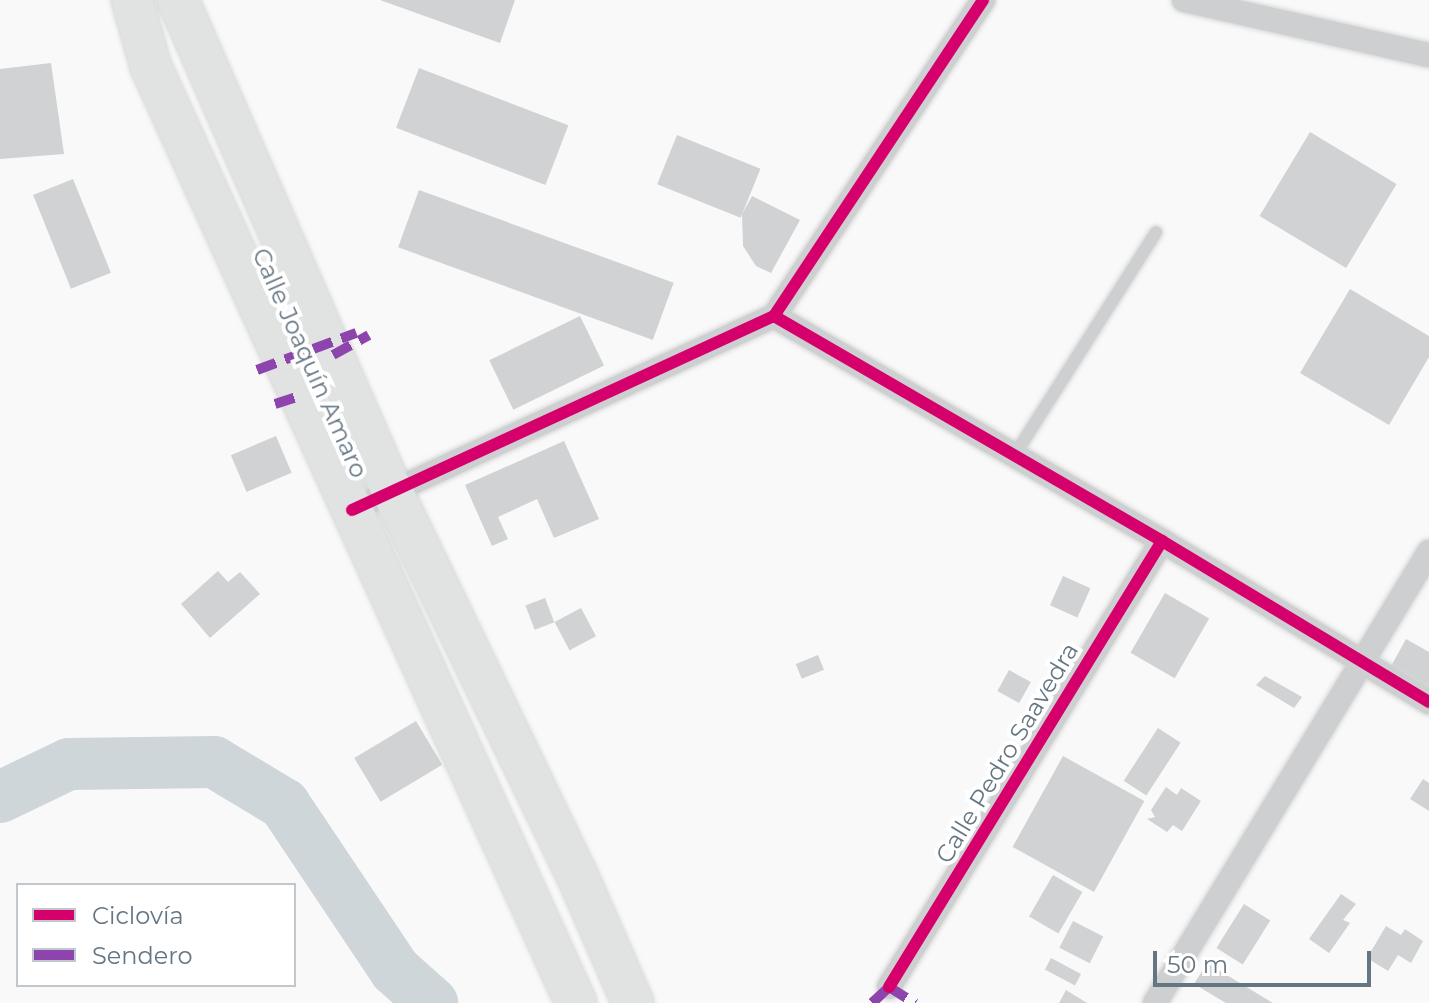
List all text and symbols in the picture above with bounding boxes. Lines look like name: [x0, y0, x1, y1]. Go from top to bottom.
street label: Calle Joaquín Amaro: [246, 244, 374, 482]
street label: Calle Pedro Saavedra: [930, 638, 1084, 868]
legend: [16, 883, 296, 987]
text: Ciclovía: [92, 901, 184, 930]
scale bar: [1157, 935, 1375, 985]
text: Sendero: [92, 941, 193, 970]
text: 50 m: [1167, 950, 1228, 979]

